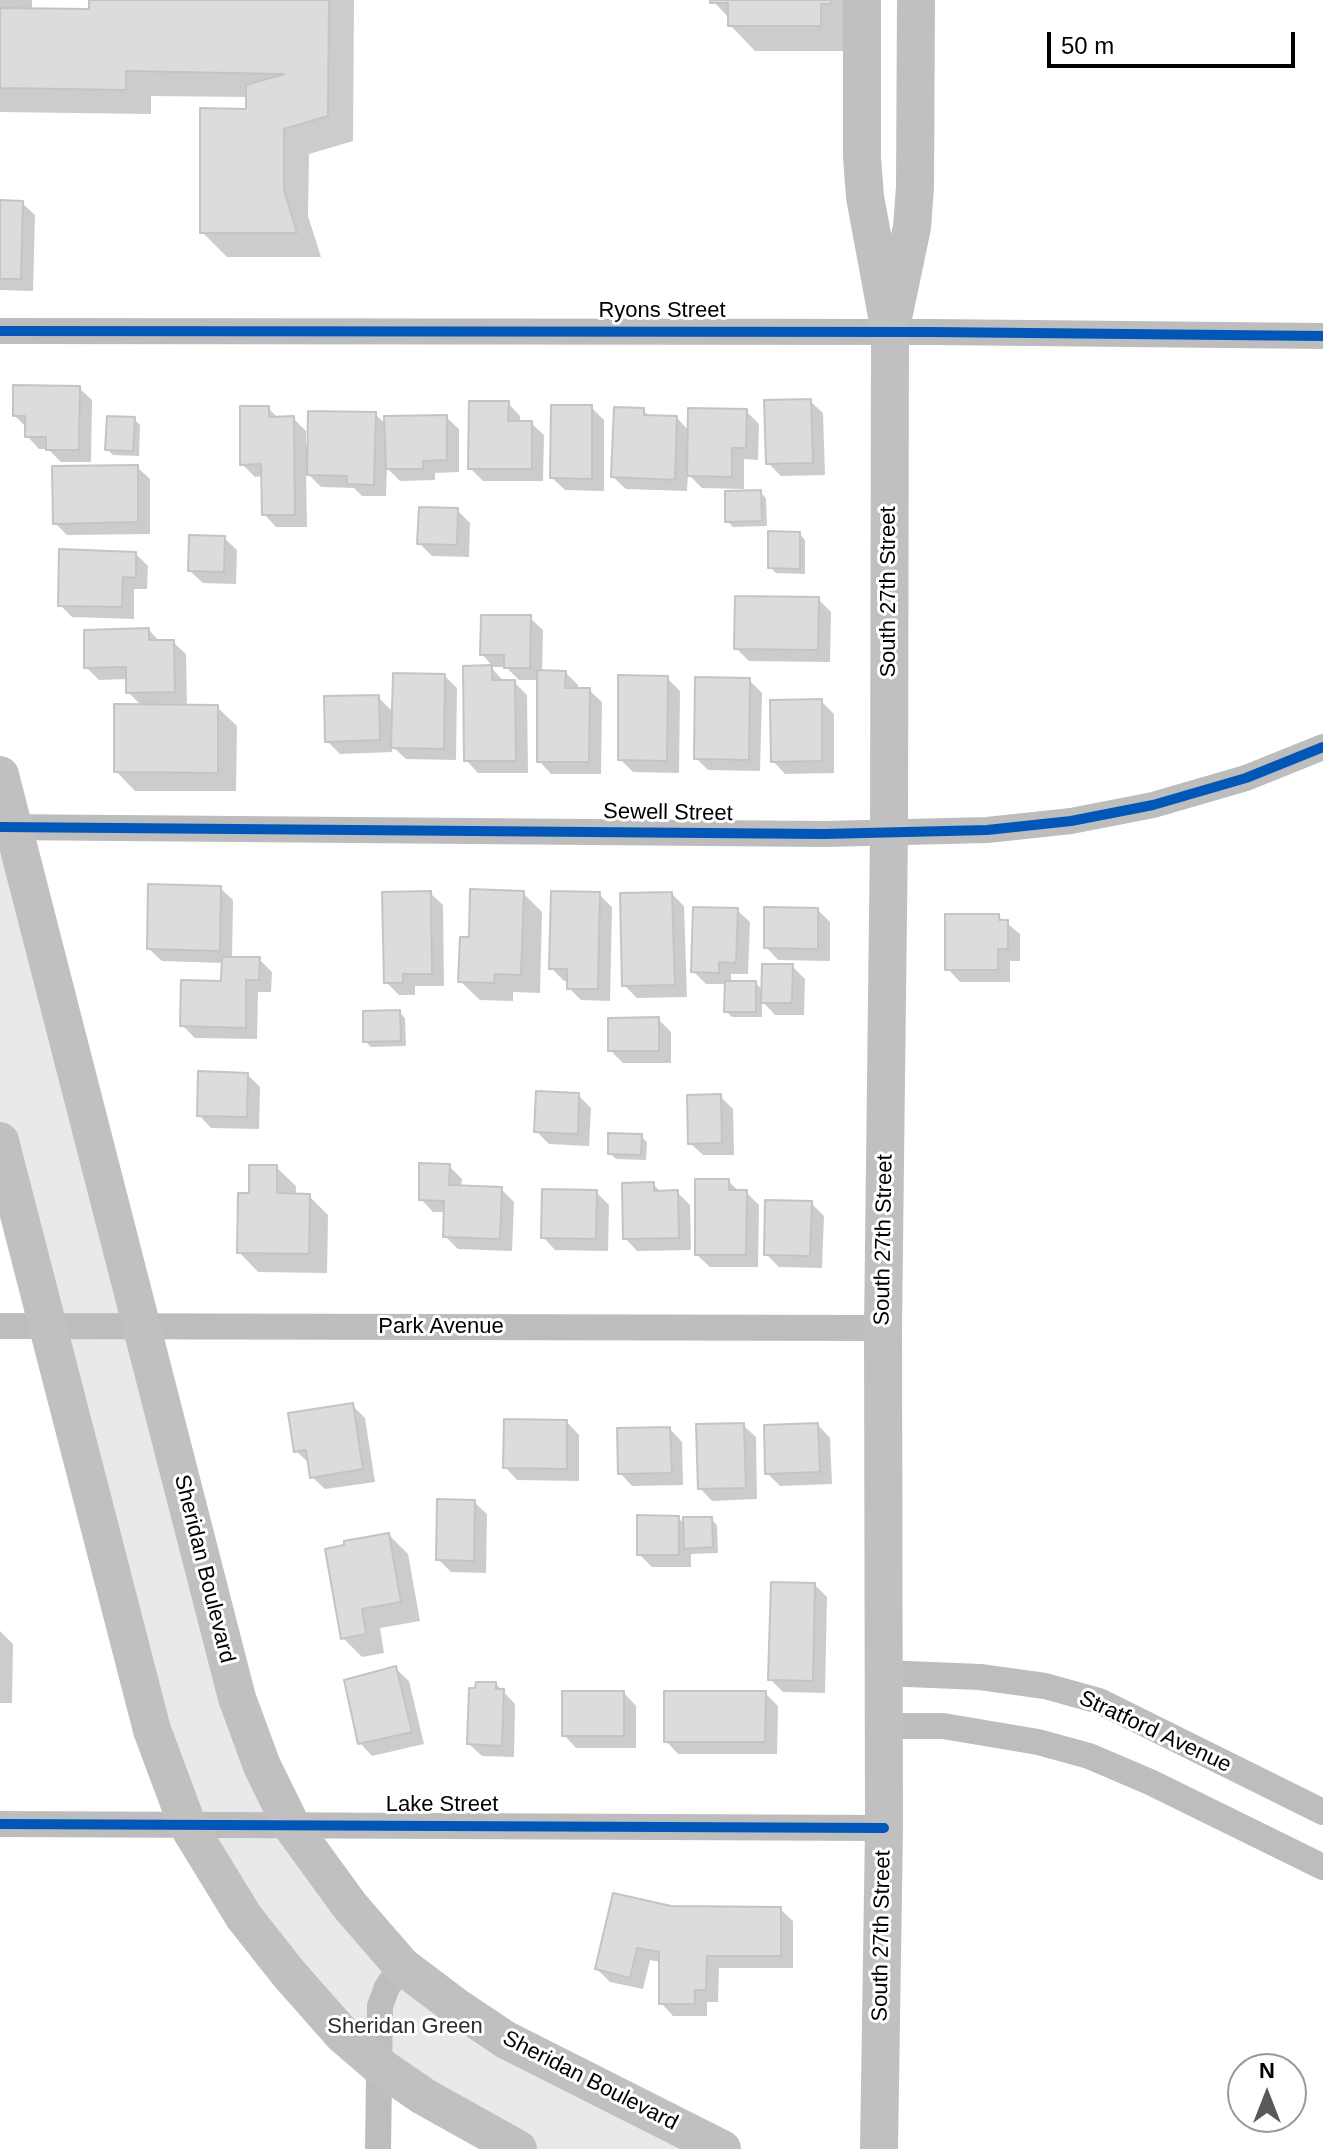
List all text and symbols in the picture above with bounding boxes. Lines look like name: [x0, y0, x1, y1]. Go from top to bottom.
scale bar: [1051, 16, 1299, 66]
text: 50 m: [1061, 32, 1114, 59]
street label: Ryons Street: [598, 298, 726, 324]
street label: South 27th Street: [876, 506, 902, 678]
street label: Sewell Street: [603, 799, 733, 827]
street label: South 27th Street: [869, 1154, 899, 1326]
street label: Park Avenue: [378, 1314, 504, 1340]
street label: Sheridan Boulevard: [168, 1472, 240, 1666]
street label: Stratford Avenue: [1075, 1685, 1235, 1779]
street label: Lake Street: [386, 1792, 498, 1818]
street label: South 27th Street: [867, 1850, 897, 2022]
park label: Sheridan Green: [327, 2014, 483, 2040]
street label: Sheridan Boulevard: [498, 2025, 682, 2137]
north arrow: [1227, 2053, 1307, 2133]
text: N: [1259, 2058, 1275, 2083]

